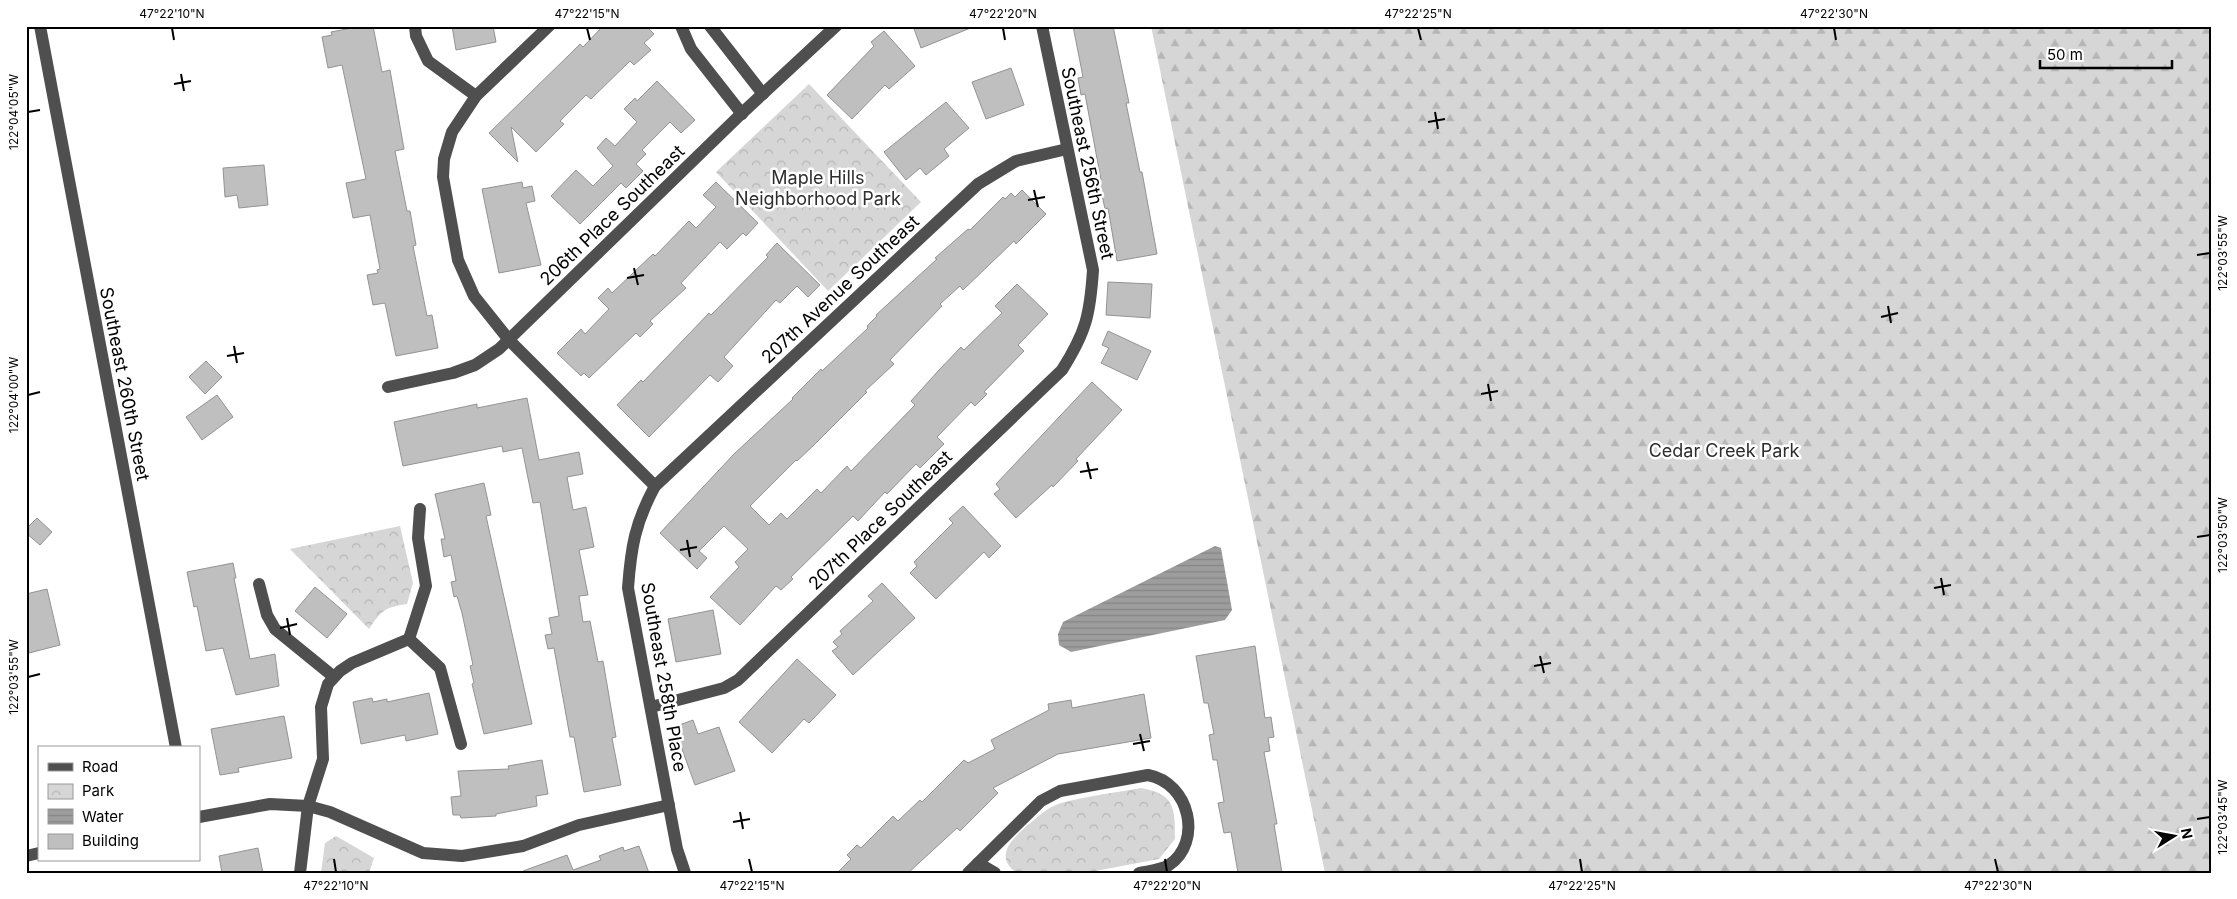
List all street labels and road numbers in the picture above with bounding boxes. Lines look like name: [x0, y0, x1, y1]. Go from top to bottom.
street label: Southeast 256th Street: [1057, 65, 1119, 261]
street label: 206th Place Southeast: [535, 140, 689, 289]
street label: 207th Avenue Southeast: [757, 210, 923, 368]
street label: Southeast 260th Street: [96, 285, 154, 483]
street label: 207th Place Southeast: [804, 446, 956, 594]
street label: Southeast 258th Place: [637, 581, 691, 773]

